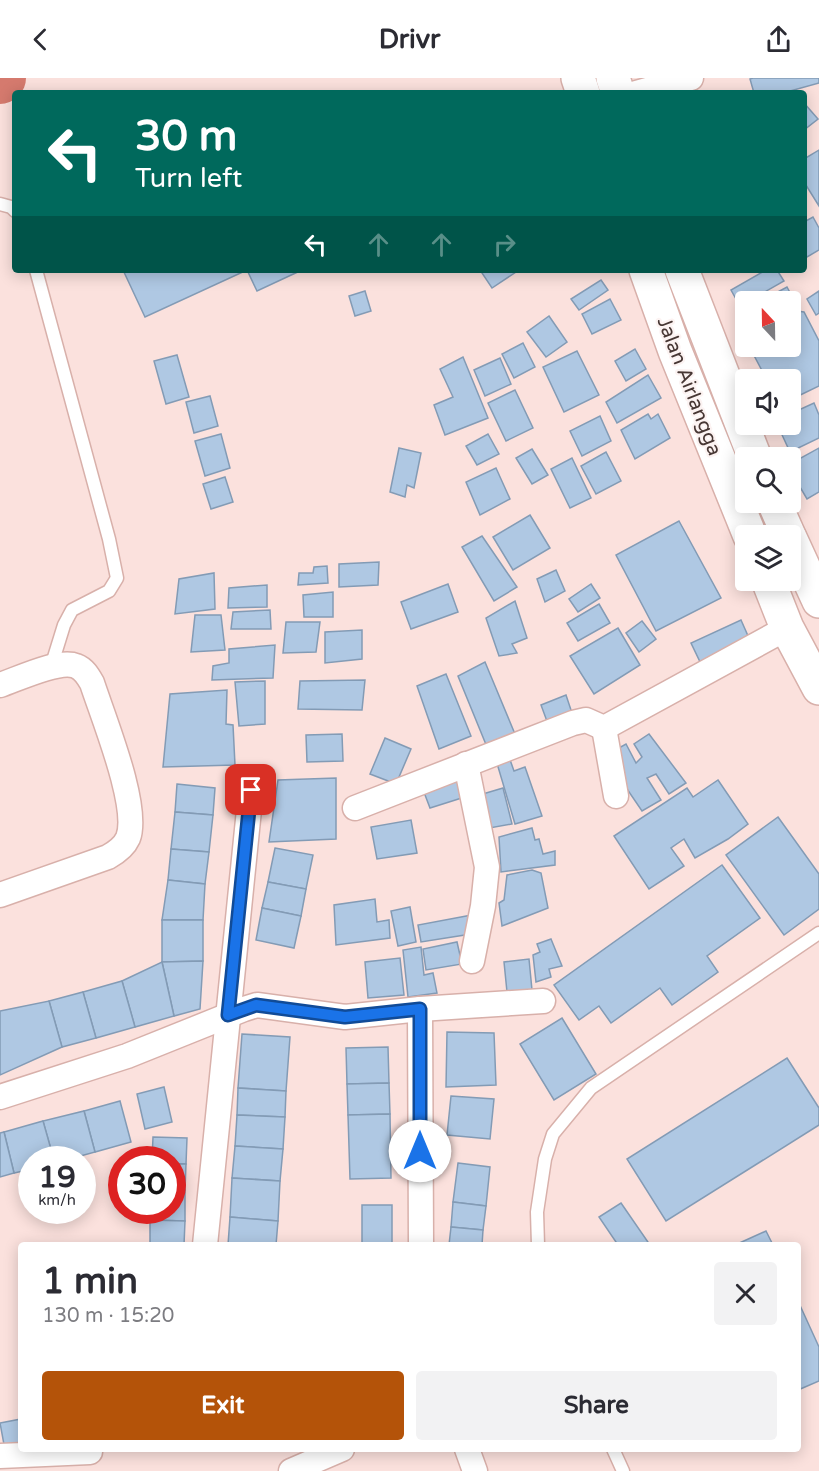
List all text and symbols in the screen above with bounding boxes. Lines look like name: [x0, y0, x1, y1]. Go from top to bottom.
icon: back: [24, 23, 57, 56]
text: Drivr: [379, 23, 440, 56]
icon: share: [762, 23, 795, 56]
text: 30 m: [135, 111, 237, 162]
icon: left: [36, 114, 114, 192]
text: Turn left: [135, 162, 242, 195]
icon: left: [299, 228, 332, 261]
icon: ahead: [362, 228, 395, 261]
icon: ahead: [425, 228, 458, 261]
icon: right: [488, 228, 521, 261]
north arrow: [735, 291, 801, 357]
map controls: [735, 291, 801, 591]
street label: Jalan Airlangga: [652, 314, 727, 459]
button: sound: [735, 369, 801, 435]
button: search: [735, 447, 801, 513]
button: layers: [735, 525, 801, 591]
pin: [225, 764, 276, 815]
icon: arrive: [234, 773, 267, 806]
position arrow: [388, 1119, 452, 1183]
speed limit sign: 30: [108, 1146, 186, 1224]
text: 19: [38, 1159, 76, 1196]
text: km/h: [38, 1191, 76, 1209]
text: 1 min: [42, 1260, 138, 1303]
button: close: [714, 1262, 777, 1325]
text: 130 m · 15:20: [42, 1304, 174, 1328]
button: Exit: [42, 1371, 404, 1440]
button: Share: [416, 1371, 777, 1440]

